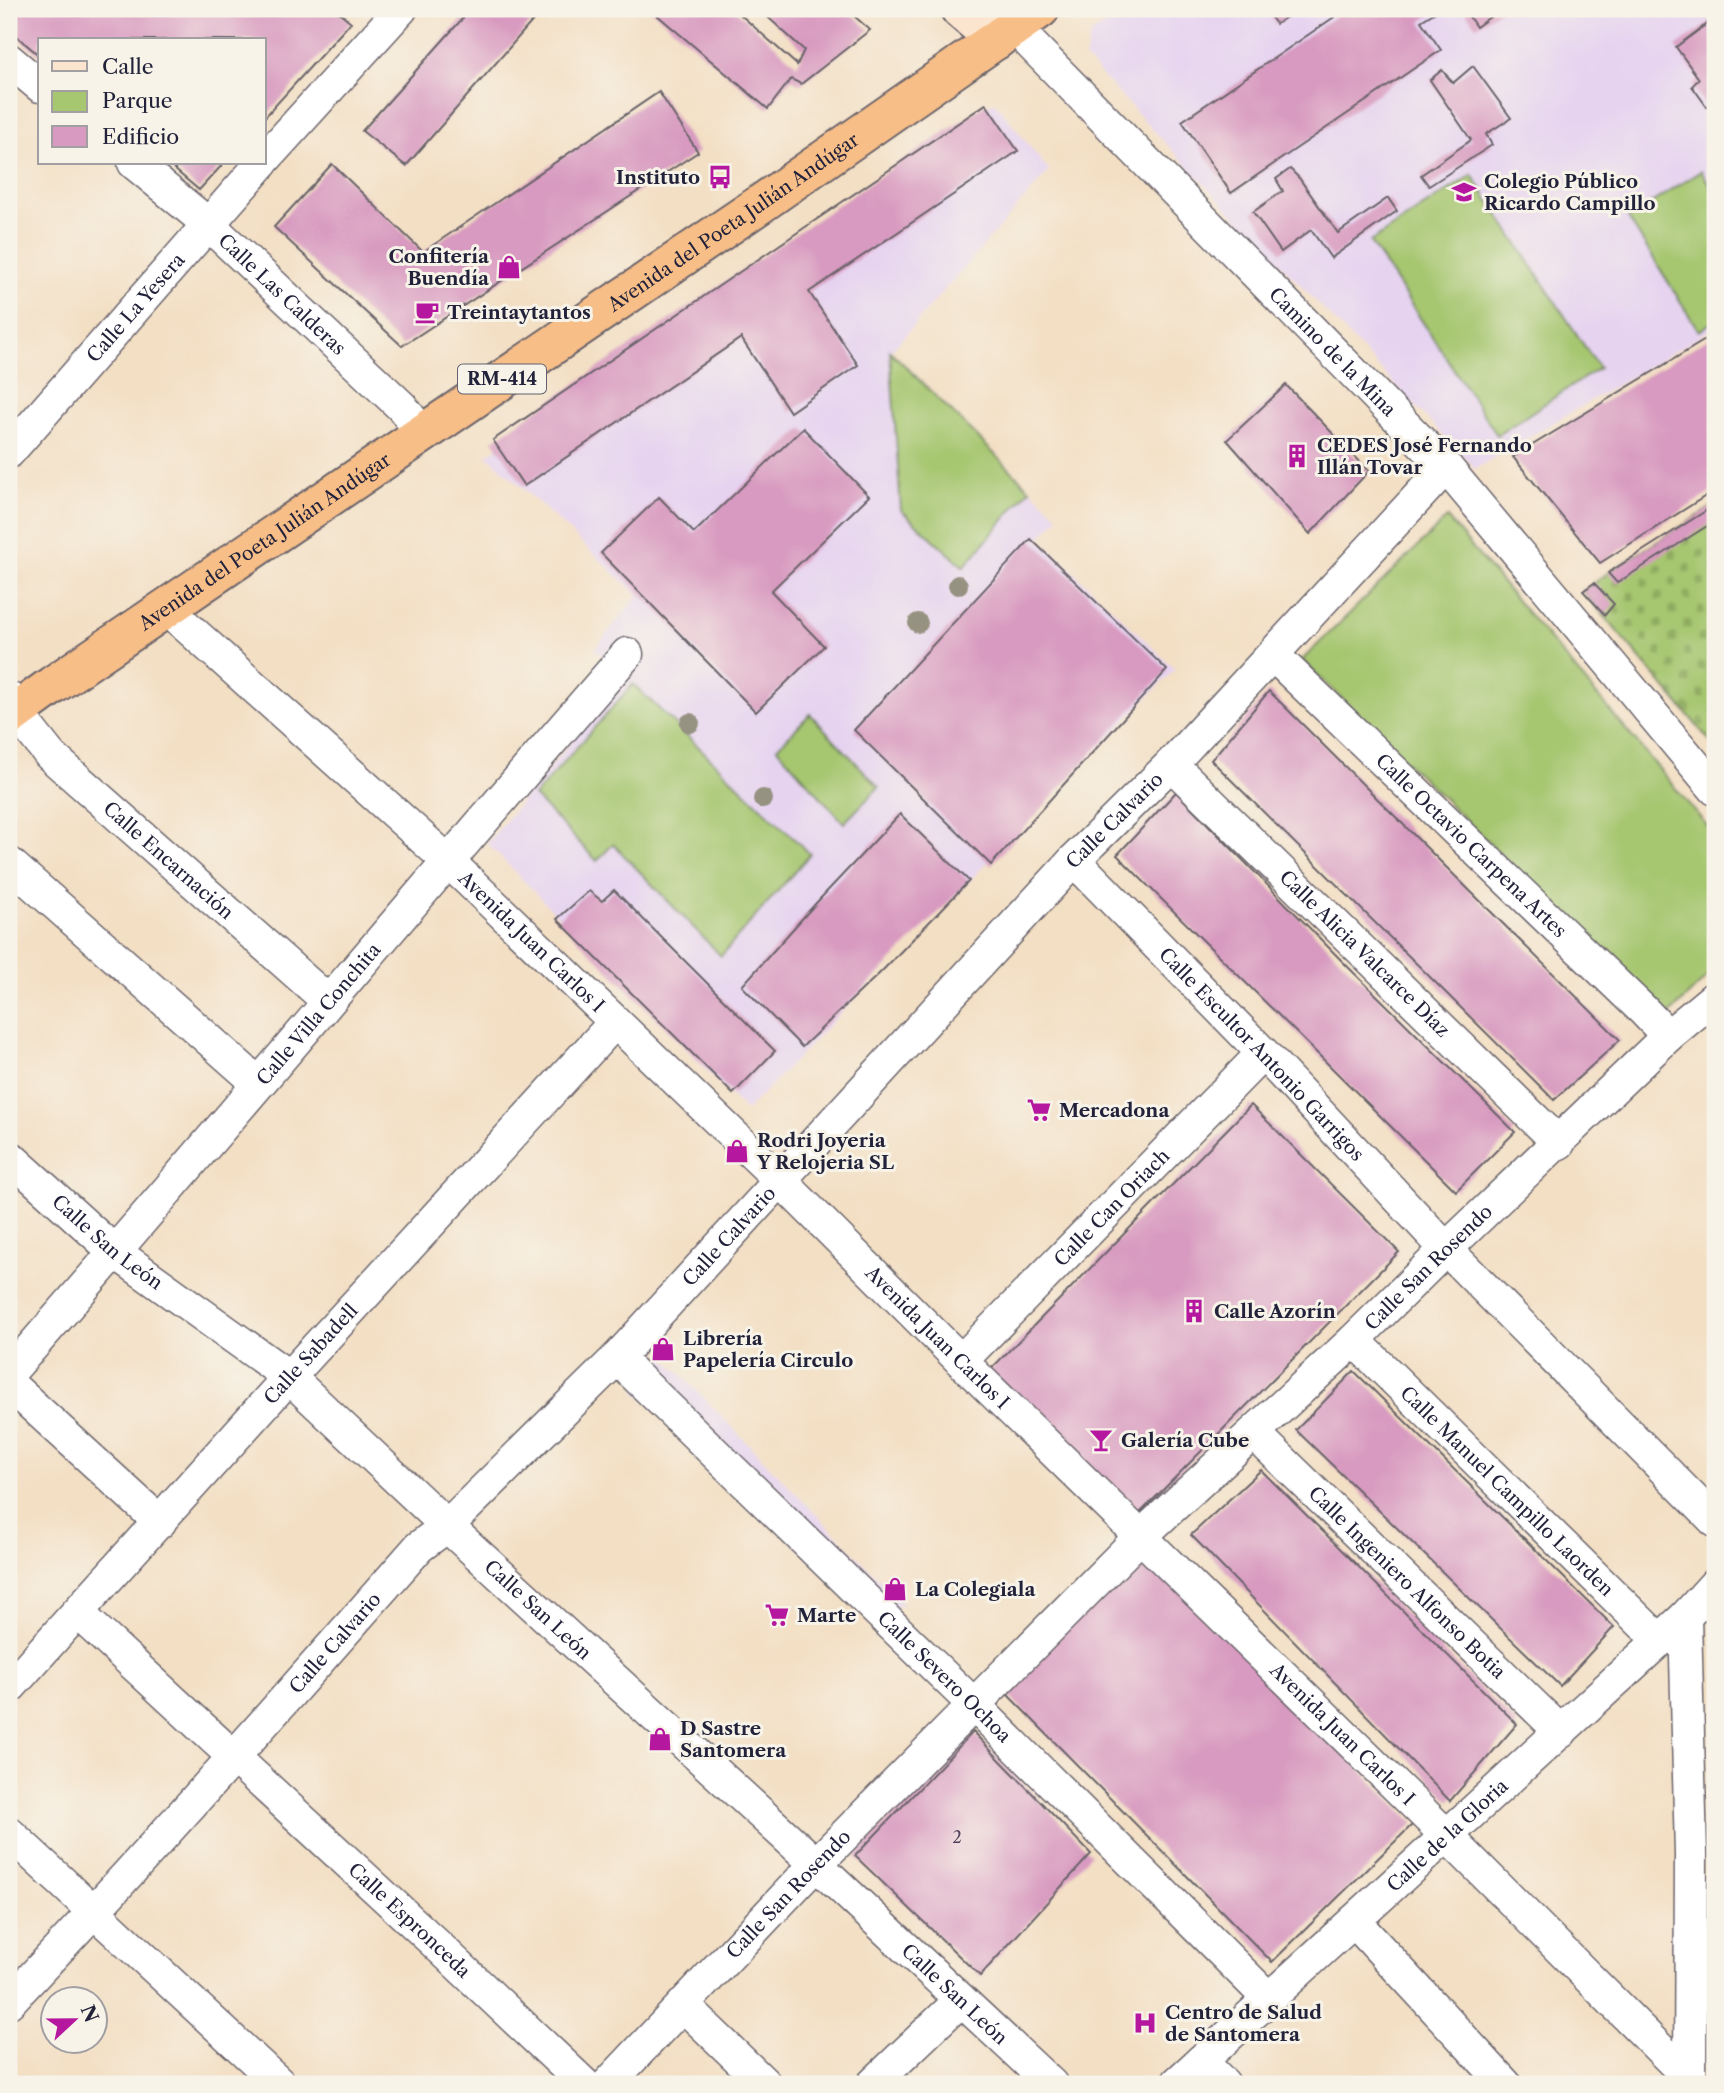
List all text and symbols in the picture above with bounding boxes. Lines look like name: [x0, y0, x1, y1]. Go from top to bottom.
legend: [38, 38, 266, 164]
text: Calle: [102, 54, 154, 79]
text: Parque: [102, 88, 173, 113]
text: Edificio: [102, 124, 179, 149]
street label: Avenida del Poeta Julián Andúgar: [602, 128, 863, 317]
bus stop icon: Instituto: [706, 163, 734, 191]
place label: Instituto: [616, 166, 700, 189]
place label: Colegio Público Ricardo Campillo: [1484, 170, 1656, 215]
school or university icon: Colegio Público Ricardo Campillo: [1450, 178, 1478, 206]
street label: Calle Las Calderas: [214, 229, 350, 360]
place label: Confitería Buendía: [389, 245, 490, 290]
street label: Calle La Yesera: [82, 249, 190, 367]
shop icon: Confitería Buendía: [495, 253, 523, 281]
street label: Camino de la Mina: [1264, 283, 1401, 421]
cafe icon: Treintaytantos: [413, 298, 441, 326]
place label: Treintaytantos: [447, 301, 591, 324]
road number: RM-414: [458, 365, 546, 394]
place label: CEDES José Fernando Illán Tovar: [1317, 434, 1532, 479]
building icon: CEDES José Fernando Illán Tovar: [1283, 442, 1311, 470]
street label: Avenida del Poeta Julián Andúgar: [134, 448, 395, 636]
street label: Calle Octavio Carpena Artes: [1371, 749, 1571, 942]
street label: Calle Calvario: [1061, 768, 1168, 873]
street label: Calle Encarnación: [99, 797, 238, 924]
street label: Avenida Juan Carlos I: [453, 866, 609, 1017]
street label: Calle Alicia Valcarce Díaz: [1275, 866, 1454, 1042]
street label: Calle Villa Conchita: [252, 938, 386, 1090]
street label: Calle Escultor Antonio Garrigos: [1154, 943, 1369, 1166]
supermarket icon: Mercadona: [1025, 1096, 1053, 1124]
place label: Mercadona: [1059, 1099, 1170, 1122]
place label: Rodri Joyeria Y Relojeria SL: [756, 1129, 894, 1174]
shop icon: Rodri Joyeria Y Relojeria SL: [723, 1137, 751, 1165]
street label: Calle Can Oriach: [1049, 1144, 1174, 1271]
street label: Calle Calvario: [678, 1182, 781, 1291]
street label: Calle San León: [47, 1190, 167, 1295]
street label: Calle San Rosendo: [1360, 1200, 1497, 1335]
street label: Avenida Juan Carlos I: [860, 1261, 1014, 1414]
building icon: Calle Azorín: [1180, 1297, 1208, 1325]
street label: Calle Sabadell: [259, 1299, 363, 1409]
place label: Calle Azorín: [1214, 1300, 1336, 1323]
place label: Librería Papelería Circulo: [683, 1327, 853, 1372]
shop icon: Librería Papelería Circulo: [649, 1335, 677, 1363]
street label: Calle Manuel Campillo Laorden: [1396, 1381, 1618, 1601]
bar icon: Galería Cube: [1087, 1426, 1115, 1454]
place label: Galería Cube: [1121, 1429, 1249, 1452]
street label: Calle Ingeniero Alfonso Botia: [1304, 1482, 1510, 1684]
street label: Calle San León: [480, 1555, 596, 1665]
shop icon: La Colegiala: [881, 1575, 909, 1603]
place label: La Colegiala: [915, 1578, 1037, 1601]
street label: Calle Calvario: [285, 1588, 386, 1698]
supermarket icon: Marte: [763, 1601, 791, 1629]
place label: Marte: [797, 1604, 856, 1627]
street label: Calle Severo Ochoa: [873, 1607, 1016, 1747]
street label: Avenida Juan Carlos I: [1265, 1658, 1420, 1810]
place label: D Sastre Santomera: [680, 1717, 787, 1762]
shop icon: D Sastre Santomera: [646, 1725, 674, 1753]
street label: Calle de la Gloria: [1382, 1774, 1513, 1897]
street label: Calle San Rosendo: [722, 1825, 855, 1963]
house number: 2: [952, 1827, 962, 1847]
street label: Calle Espronceda: [344, 1858, 475, 1983]
street label: Calle San León: [897, 1939, 1012, 2049]
north arrow: [38, 1984, 108, 2054]
place label: Centro de Salud de Santomera: [1165, 2001, 1322, 2046]
text: N: [76, 2002, 103, 2026]
hospital icon: Centro de Salud de Santomera: [1131, 2009, 1159, 2037]

